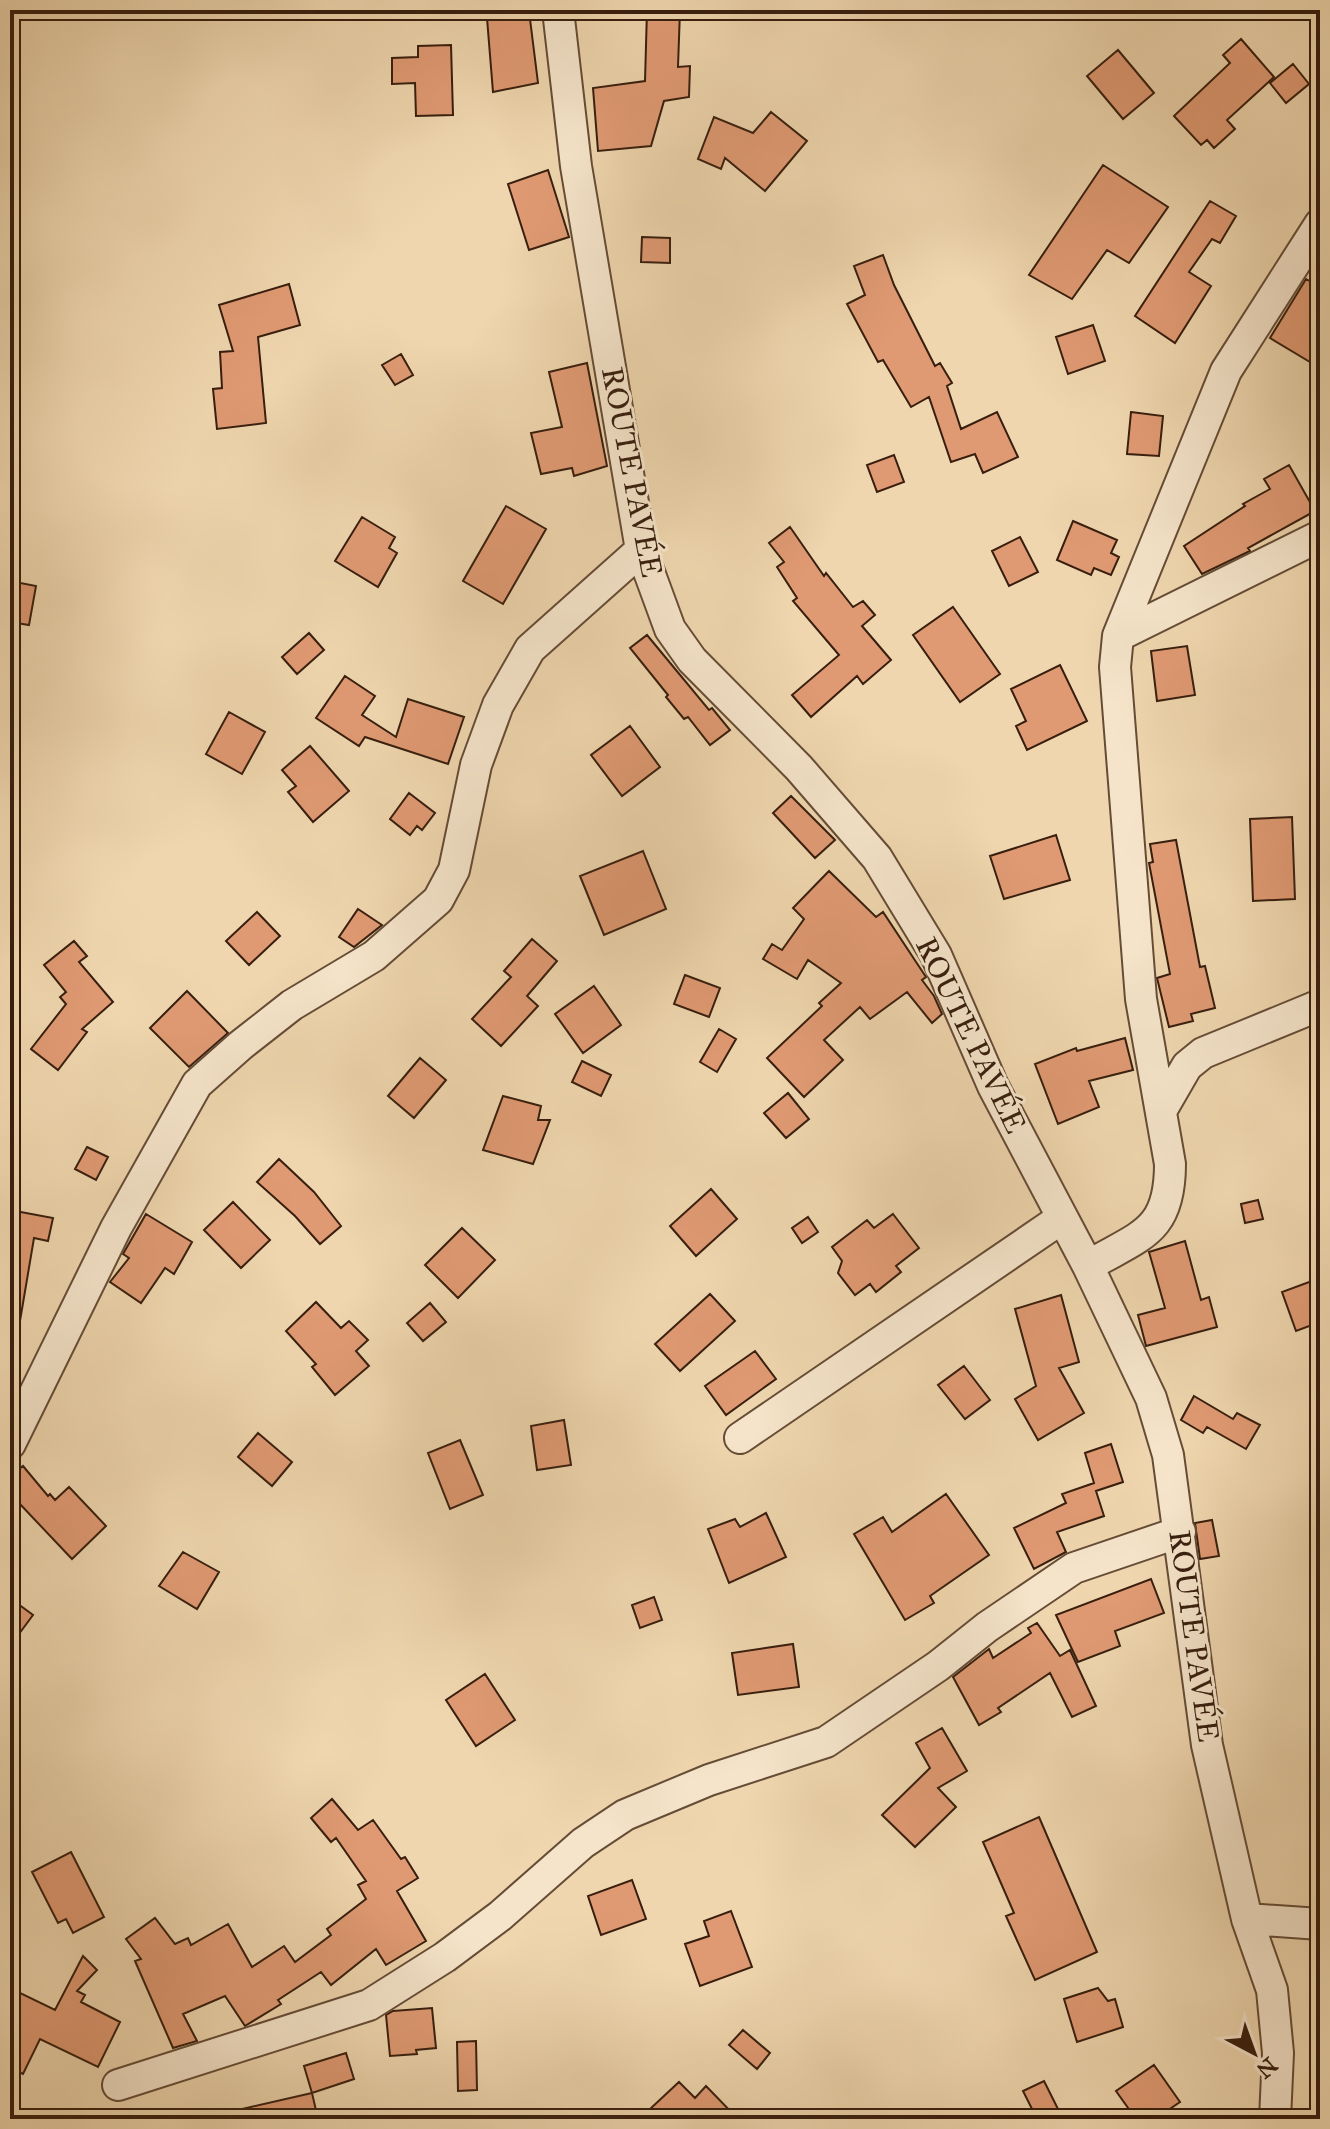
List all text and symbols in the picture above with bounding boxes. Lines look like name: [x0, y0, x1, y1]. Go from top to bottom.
street label: ROUTE PAVÉE: [594, 364, 671, 580]
street label: ROUTE PAVÉE: [908, 931, 1035, 1139]
street label: ROUTE PAVÉE: [1161, 1528, 1228, 1744]
north arrow: [1214, 2013, 1294, 2093]
text: N: [1251, 2051, 1283, 2084]

